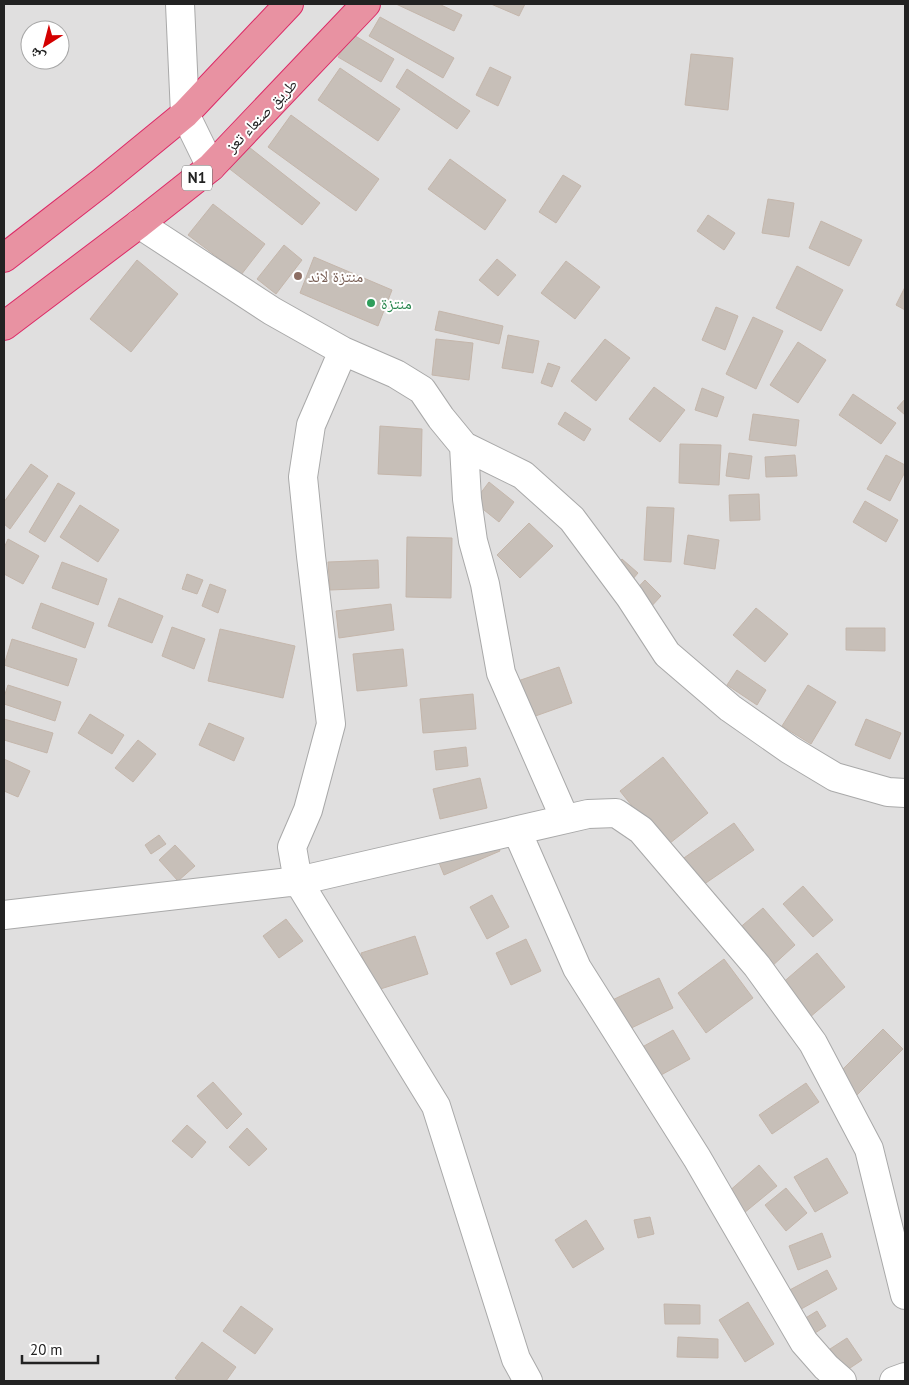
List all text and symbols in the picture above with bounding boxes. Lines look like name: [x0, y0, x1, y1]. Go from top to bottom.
north arrow: [20, 20, 70, 70]
text: ش: [26, 44, 49, 67]
street label: طريق صنعاء تعز: [220, 74, 302, 157]
road number: N1: [182, 166, 212, 190]
place label: منتزة لاند: [308, 266, 363, 286]
marker: منتزة لاند: [292, 270, 304, 282]
place label: منتزة: [381, 293, 412, 313]
marker: منتزة: [365, 297, 377, 309]
scale bar: [22, 1332, 99, 1364]
text: 20 m: [30, 1340, 63, 1359]

